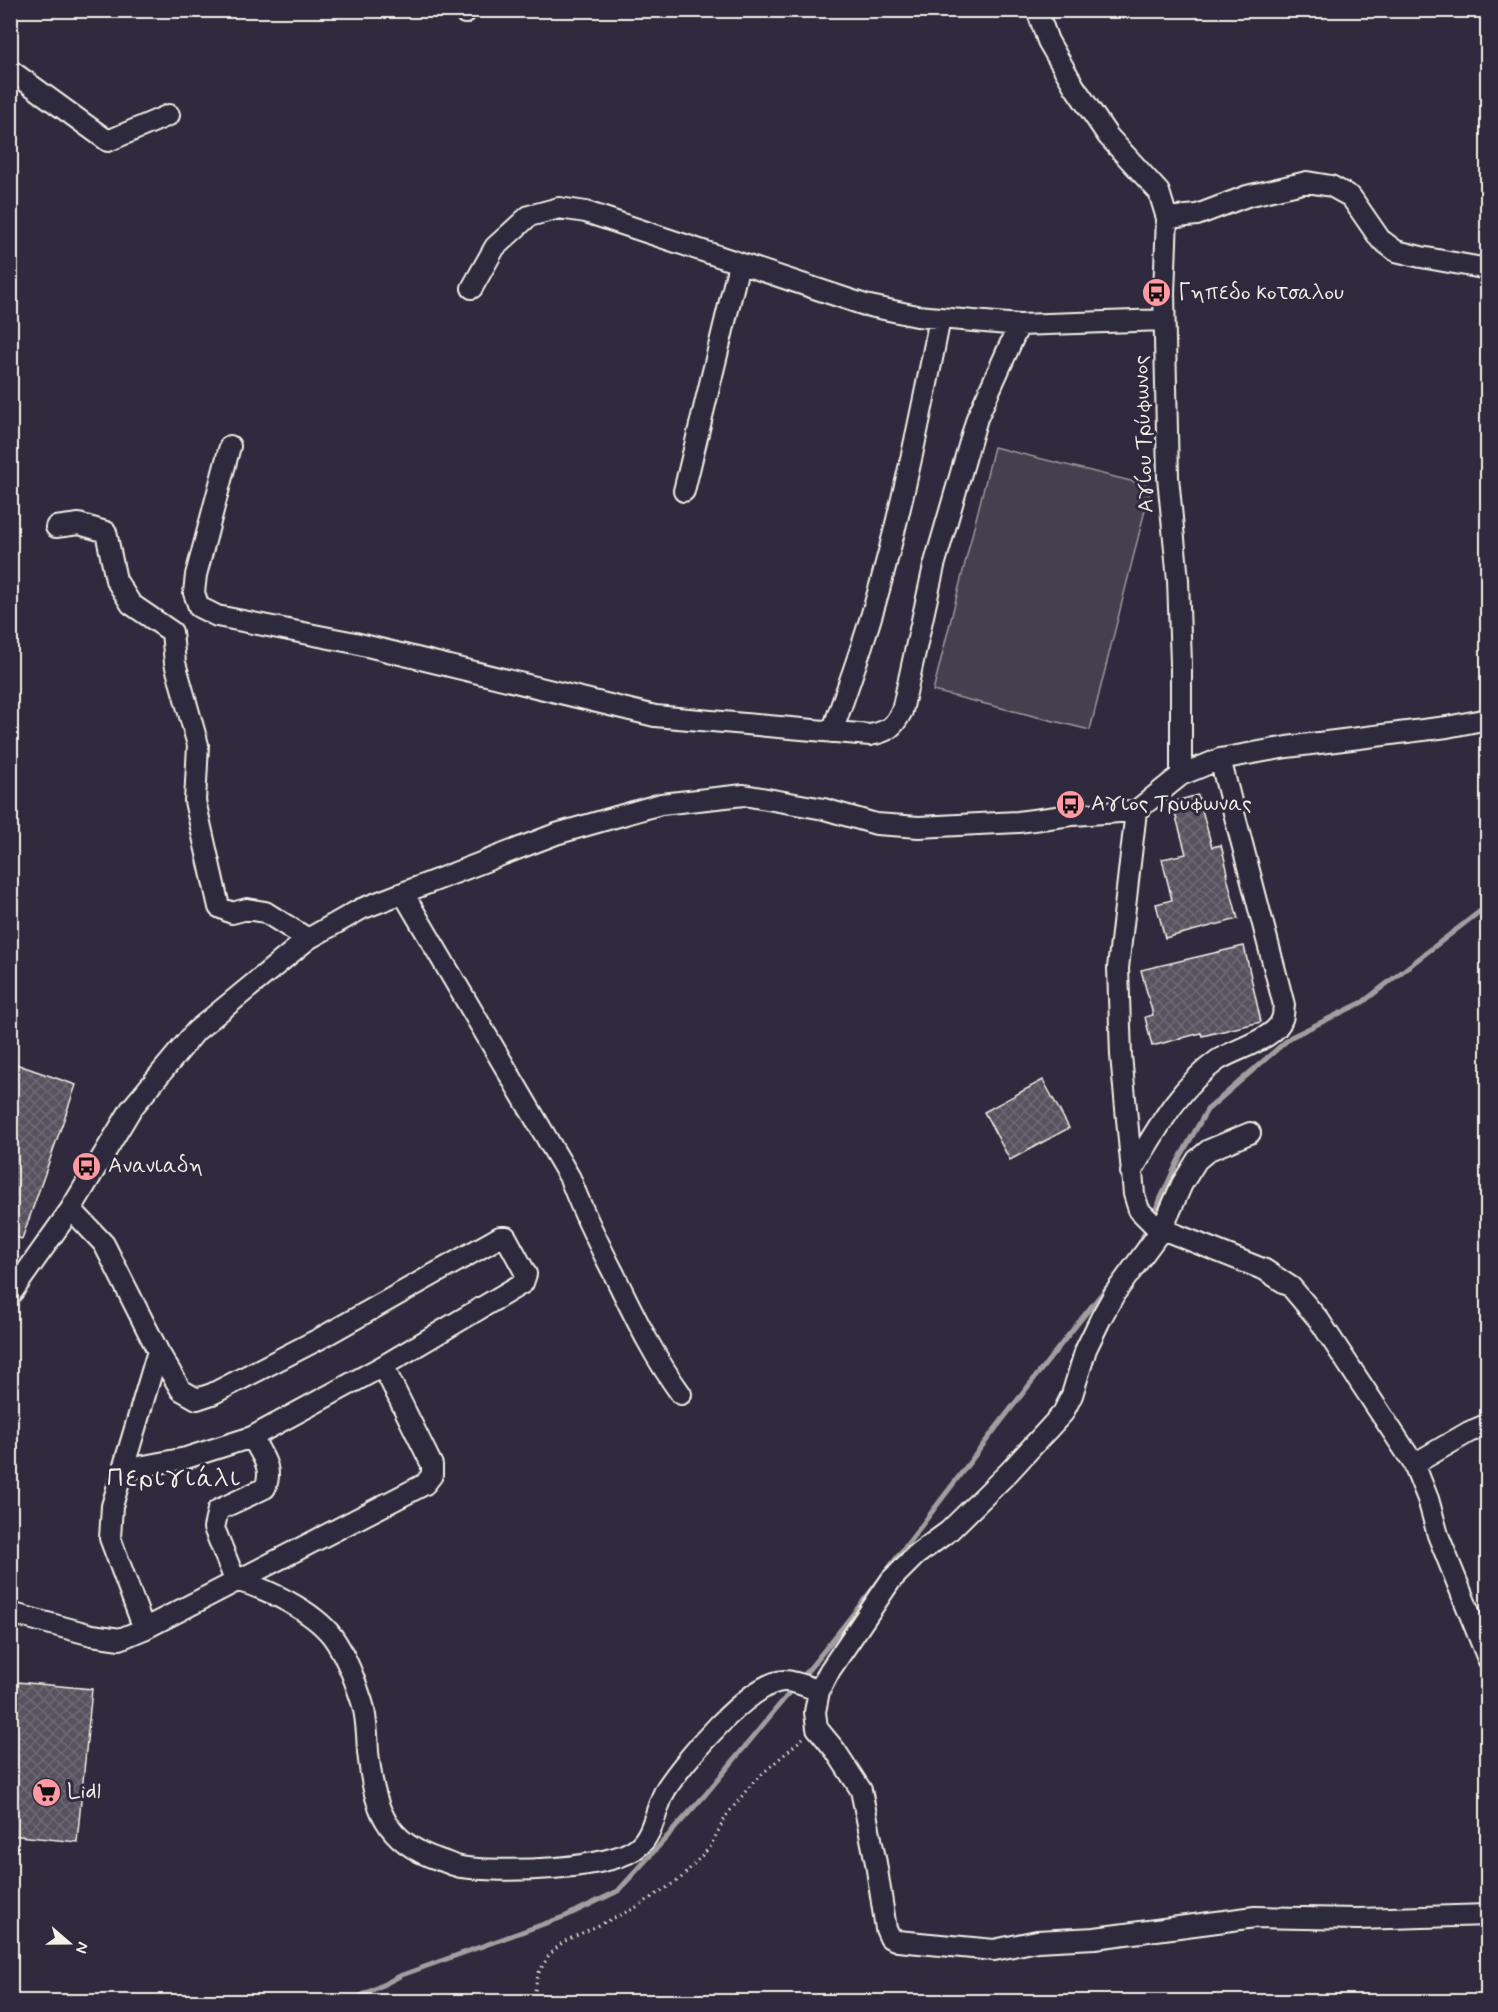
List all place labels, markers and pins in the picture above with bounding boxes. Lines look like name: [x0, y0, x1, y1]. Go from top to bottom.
bus stop icon: Γηπεδο κοτσαλου: [1141, 277, 1173, 309]
place label: Γηπεδο κοτσαλου: [1178, 279, 1344, 307]
bus stop icon: Αγιος Τρυφωνας: [1054, 788, 1086, 820]
place label: Αγιος Τρυφωνας: [1091, 790, 1252, 818]
bus stop icon: Ανανιαδη: [71, 1150, 103, 1182]
place label: Ανανιαδη: [108, 1152, 203, 1180]
supermarket icon: Lidl: [30, 1776, 62, 1808]
place label: Lidl: [67, 1778, 101, 1806]

